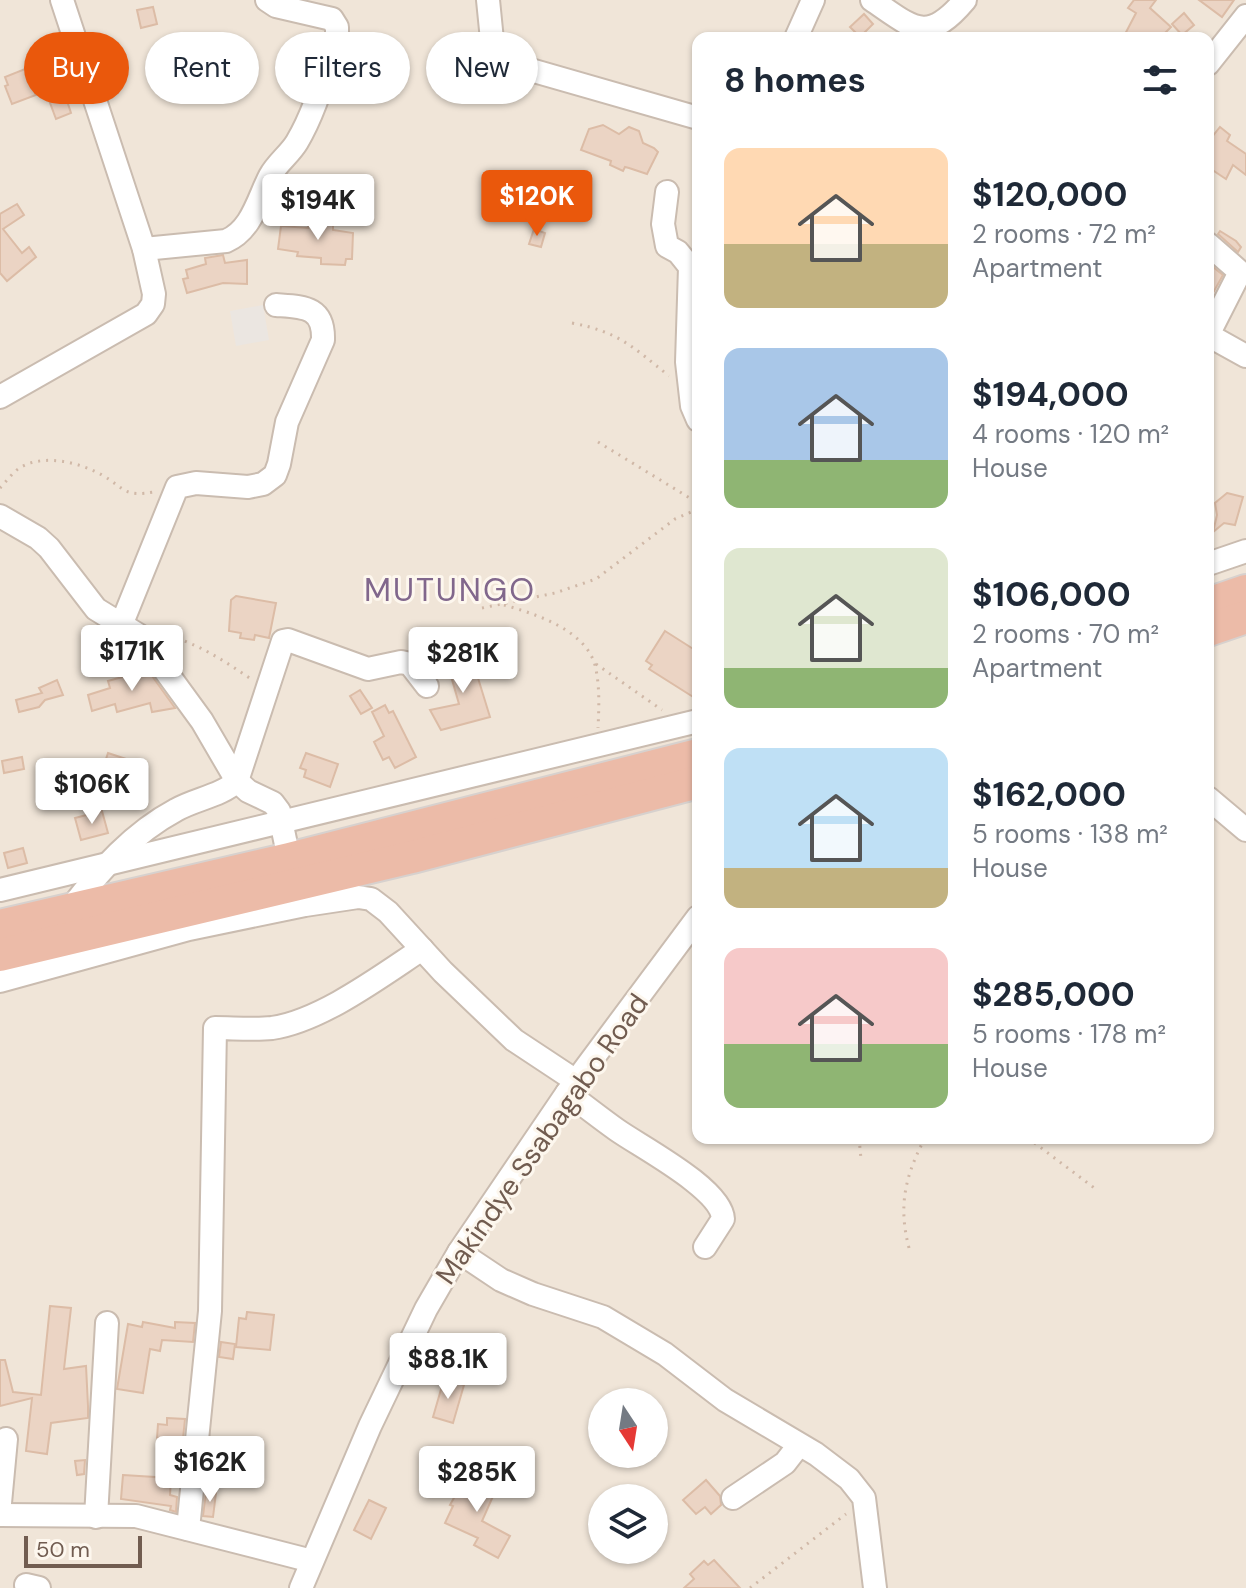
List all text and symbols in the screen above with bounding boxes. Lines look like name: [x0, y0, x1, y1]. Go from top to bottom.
chip: Buy: [24, 32, 129, 104]
chip: Rent: [145, 32, 259, 104]
chip: Filters: [275, 32, 410, 104]
chip: New: [426, 32, 538, 104]
text: 8 homes: [724, 58, 866, 103]
icon: filters: [1138, 58, 1182, 102]
pin: $120K: [481, 170, 593, 238]
text: $120,000: [972, 172, 1127, 217]
pin: $194K: [262, 174, 374, 242]
text: $120K: [499, 179, 575, 213]
icon: home: [788, 180, 884, 276]
text: $194K: [280, 183, 356, 217]
text: 2 rooms · 72 m²: [972, 217, 1156, 251]
text: Apartment: [972, 251, 1103, 285]
text: $194,000: [972, 372, 1129, 417]
icon: home: [788, 380, 884, 476]
text: 4 rooms · 120 m²: [972, 417, 1169, 451]
text: House: [972, 451, 1048, 485]
district label: MUTUNGO: [364, 569, 536, 611]
text: $106,000: [972, 572, 1131, 617]
icon: home: [788, 580, 884, 676]
text: 2 rooms · 70 m²: [972, 617, 1159, 651]
pin: $171K: [76, 625, 188, 693]
pin: $281K: [407, 627, 519, 695]
text: $171K: [99, 634, 165, 668]
text: $281K: [427, 636, 499, 670]
text: Apartment: [972, 651, 1103, 685]
pin: $106K: [36, 758, 148, 826]
text: $106K: [54, 767, 130, 801]
text: $162,000: [972, 772, 1126, 817]
icon: home: [788, 780, 884, 876]
text: 5 rooms · 138 m²: [972, 817, 1168, 851]
text: House: [972, 851, 1048, 885]
text: $285,000: [972, 972, 1135, 1017]
icon: home: [788, 980, 884, 1076]
street label: Makindye Ssabagabo Road: [427, 986, 657, 1292]
text: 5 rooms · 178 m²: [972, 1017, 1166, 1051]
text: House: [972, 1051, 1048, 1085]
pin: $88.1K: [383, 1333, 513, 1401]
text: $88.1K: [408, 1342, 488, 1376]
north arrow: [588, 1388, 668, 1468]
map controls: [588, 1388, 668, 1564]
pin: $162K: [154, 1436, 266, 1504]
text: $162K: [173, 1445, 247, 1479]
pin: $285K: [421, 1446, 533, 1514]
text: $285K: [437, 1455, 517, 1489]
button: layers: [588, 1484, 668, 1564]
scale bar: [24, 1532, 142, 1568]
text: 50 m: [36, 1535, 90, 1564]

